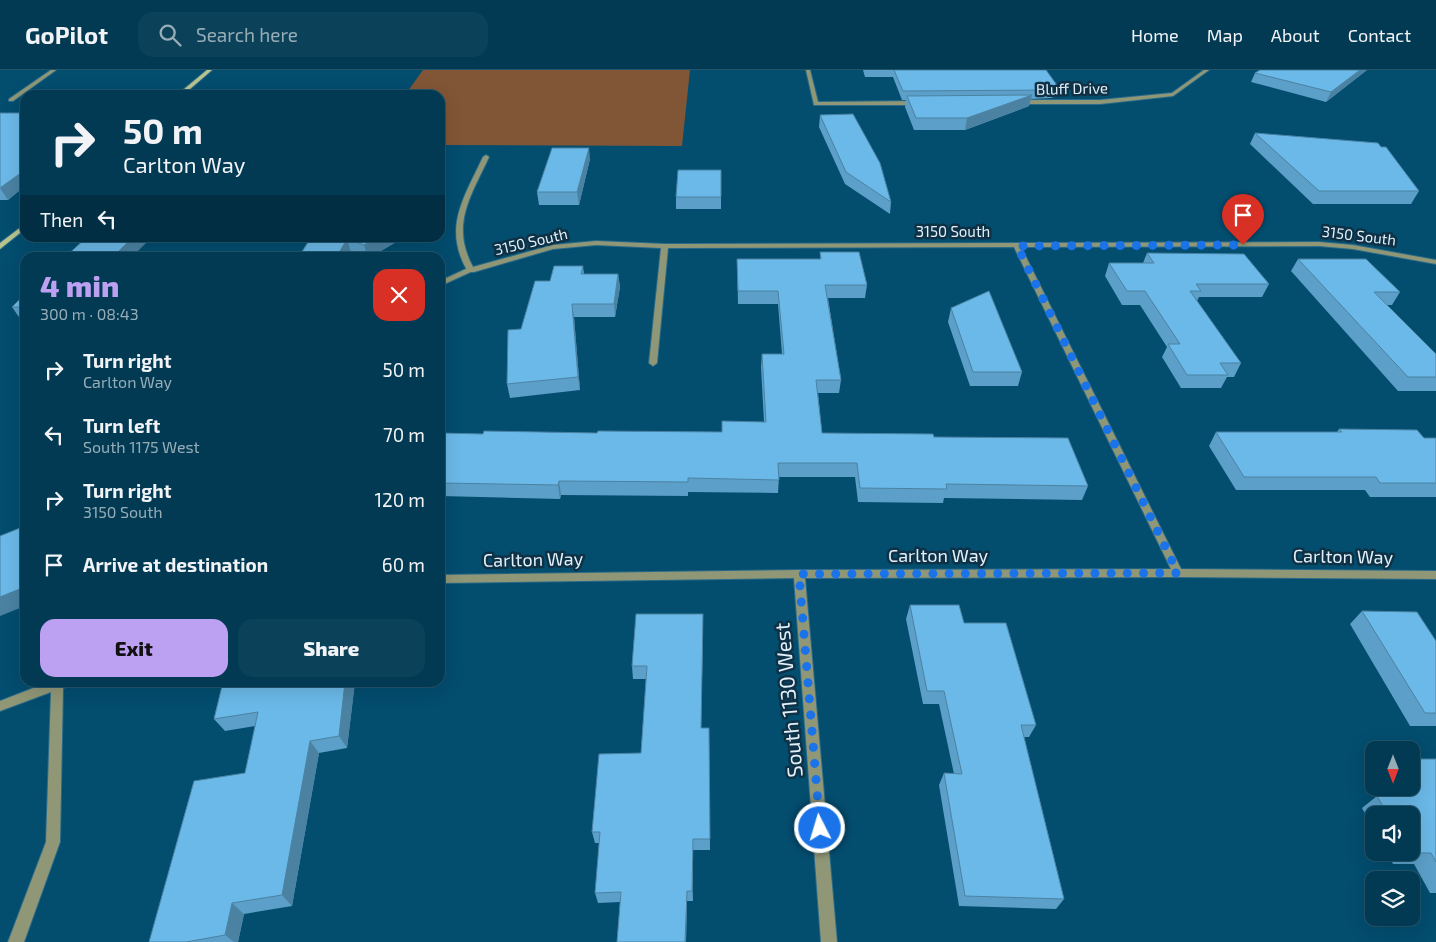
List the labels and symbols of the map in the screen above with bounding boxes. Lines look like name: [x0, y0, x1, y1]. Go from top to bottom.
street label: Bluff Drive: [1036, 78, 1108, 98]
pin: [1222, 194, 1264, 245]
street label: 3150 South: [916, 222, 990, 240]
street label: 3150 South: [1321, 222, 1397, 248]
street label: 3150 South: [492, 224, 569, 258]
street label: Carlton Way: [888, 544, 989, 566]
street label: Carlton Way: [1293, 544, 1394, 568]
street label: Carlton Way: [483, 547, 584, 571]
street label: South 1130 West: [768, 622, 807, 779]
north arrow: [1365, 741, 1420, 796]
position arrow: [793, 801, 845, 853]

